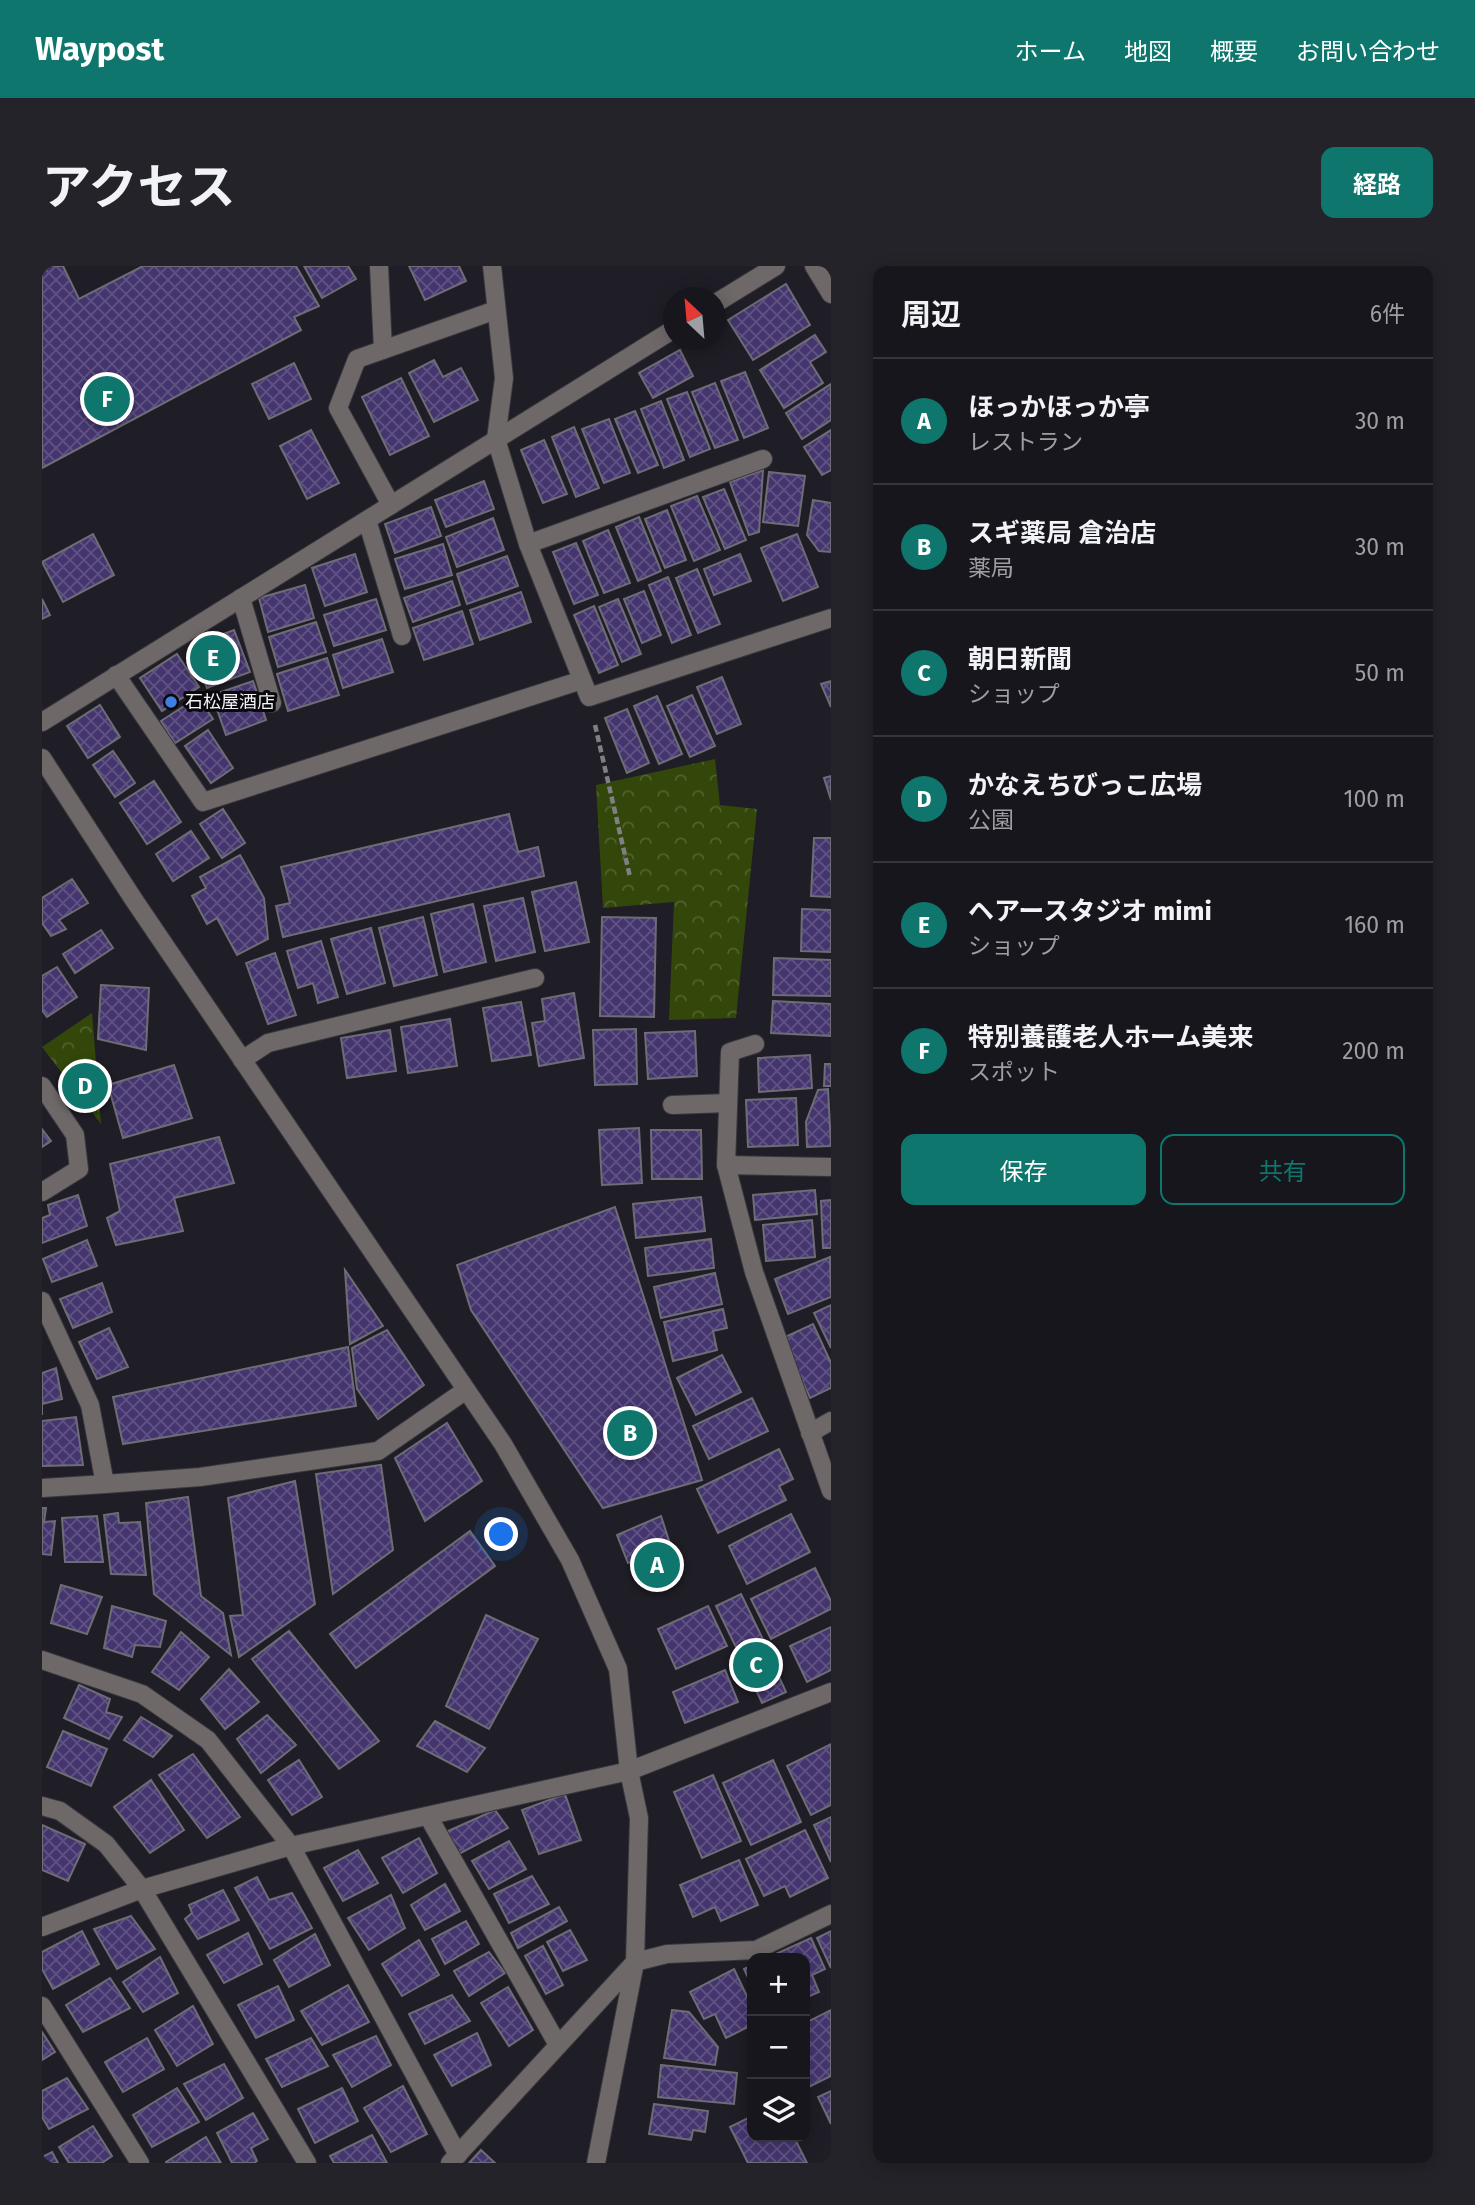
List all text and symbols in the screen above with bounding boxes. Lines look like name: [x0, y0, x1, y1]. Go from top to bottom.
text: Waypost: [35, 29, 164, 69]
text: ホーム: [1015, 38, 1086, 66]
text: 地図: [1124, 38, 1172, 66]
text: 概要: [1210, 38, 1258, 66]
text: お問い合わせ: [1296, 38, 1440, 66]
button: 経路: [1321, 147, 1433, 218]
text: アクセス: [42, 158, 236, 217]
north arrow: [663, 287, 726, 350]
text: 周辺: [901, 297, 961, 333]
text: 6件: [1370, 300, 1405, 328]
pin: F: [84, 373, 130, 425]
text: ほっかほっか亭: [968, 392, 1150, 423]
text: A: [917, 407, 931, 435]
text: 30 m: [1355, 407, 1405, 435]
text: レストラン: [968, 428, 1083, 456]
text: スギ薬局 倉治店: [968, 518, 1156, 549]
text: B: [917, 533, 931, 561]
text: 30 m: [1355, 533, 1405, 561]
text: 薬局: [968, 554, 1014, 582]
pin: E: [190, 632, 236, 684]
text: 朝日新聞: [968, 644, 1072, 675]
text: C: [917, 659, 931, 687]
text: 50 m: [1355, 659, 1405, 687]
text: ショップ: [968, 680, 1060, 708]
place label: 石松屋酒店: [185, 691, 275, 713]
marker: 石松屋酒店: [163, 694, 179, 710]
text: かなえちびっこ広場: [968, 770, 1202, 801]
text: D: [917, 785, 931, 813]
text: 100 m: [1344, 785, 1405, 813]
text: 公園: [968, 806, 1014, 834]
text: ヘアースタジオ mimi: [968, 896, 1212, 927]
text: E: [918, 911, 930, 939]
text: 160 m: [1344, 911, 1405, 939]
text: ショップ: [968, 932, 1060, 960]
text: 特別養護老人ホーム美来: [968, 1022, 1253, 1053]
text: F: [918, 1037, 930, 1065]
text: 200 m: [1342, 1037, 1405, 1065]
text: スポット: [968, 1058, 1060, 1086]
pin: D: [62, 1060, 108, 1112]
button: 保存: [901, 1134, 1146, 1205]
button: 共有: [1160, 1134, 1405, 1205]
pin: B: [607, 1407, 653, 1459]
your location: [484, 1517, 518, 1551]
pin: A: [634, 1539, 680, 1591]
pin: C: [733, 1639, 779, 1691]
map controls: [747, 1953, 810, 2142]
button: +: [747, 1953, 810, 2016]
button: −: [747, 2016, 810, 2079]
button: layers: [747, 2079, 810, 2142]

